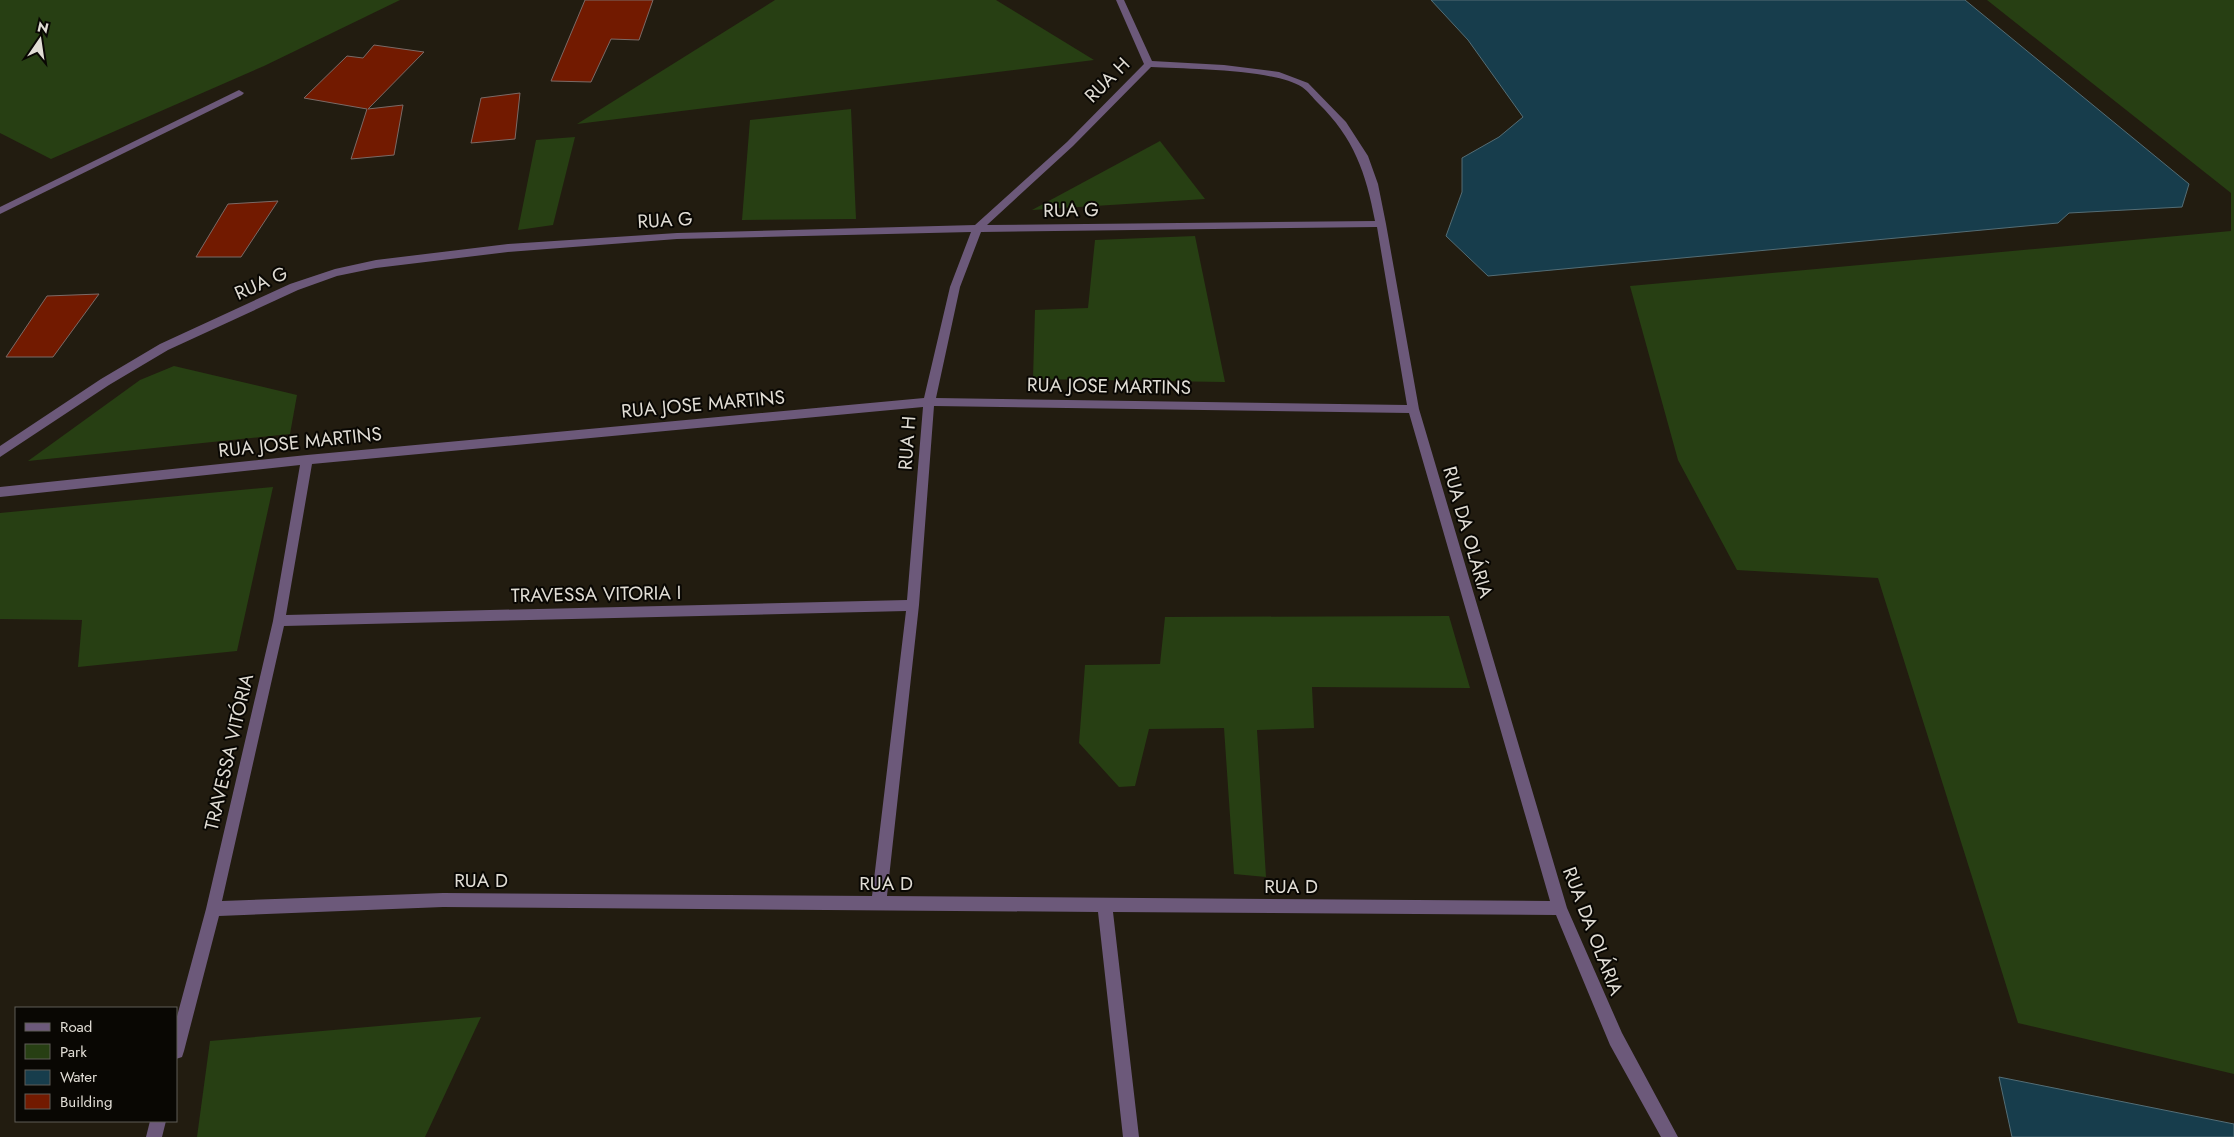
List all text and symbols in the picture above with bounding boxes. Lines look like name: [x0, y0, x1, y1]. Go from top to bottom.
north arrow: [15, 15, 65, 65]
text: N: [35, 16, 51, 38]
street label: RUA H: [1078, 51, 1136, 109]
street label: RUA G: [1043, 196, 1099, 224]
street label: RUA G: [637, 205, 693, 235]
street label: RUA G: [230, 259, 292, 307]
street label: RUA JOSE MARTINS: [1027, 371, 1191, 401]
street label: RUA JOSE MARTINS: [620, 383, 786, 425]
street label: RUA H: [892, 415, 922, 471]
street label: RUA JOSE MARTINS: [217, 420, 383, 464]
street label: RUA DA OLÁRIA: [1436, 463, 1500, 601]
street label: TRAVESSA VITORIA I: [511, 579, 681, 609]
street label: TRAVESSA VITÓRIA: [198, 671, 260, 833]
street label: RUA DA OLÁRIA: [1556, 863, 1630, 1000]
street label: RUA D: [454, 867, 508, 894]
street label: RUA D: [859, 870, 913, 897]
street label: RUA D: [1264, 873, 1318, 900]
legend: [15, 1007, 178, 1122]
text: Road: [60, 1016, 92, 1038]
text: Park: [60, 1041, 87, 1063]
text: Water: [60, 1066, 98, 1088]
text: Building: [60, 1091, 112, 1113]

